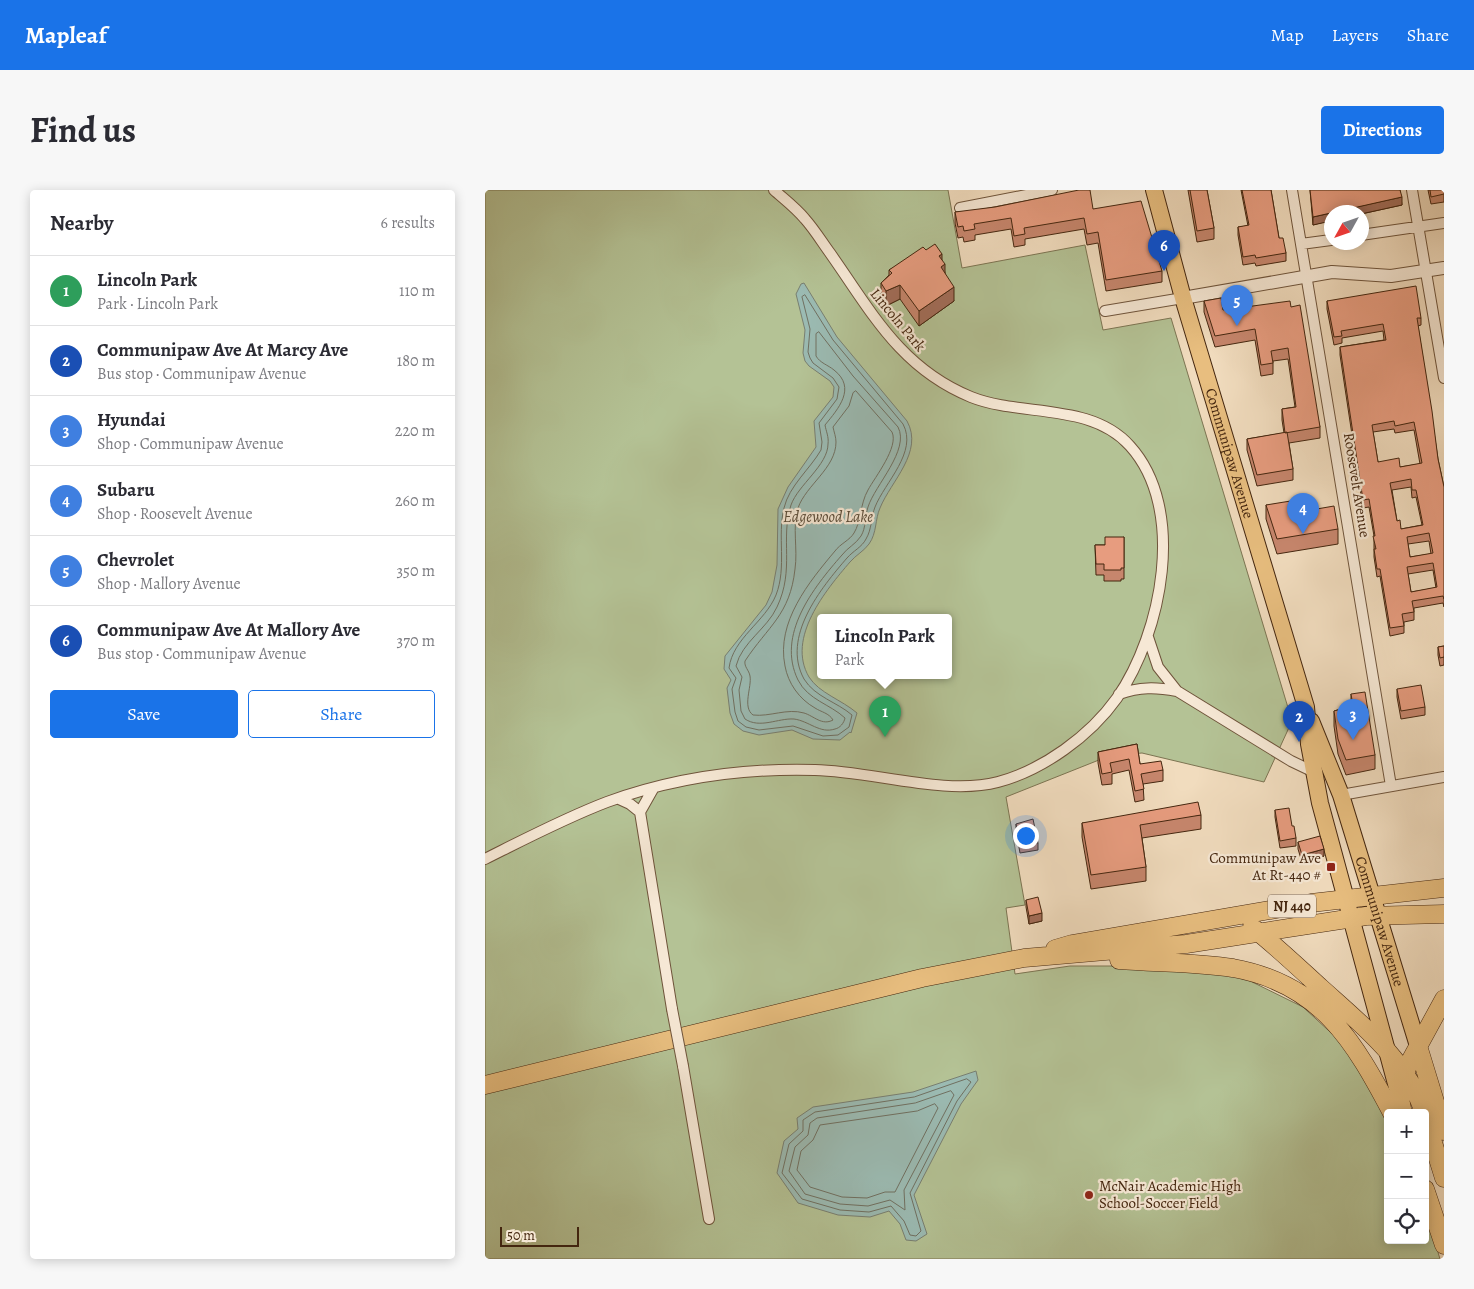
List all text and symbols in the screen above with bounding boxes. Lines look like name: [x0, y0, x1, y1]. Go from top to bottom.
text: Mapleaf: [25, 19, 107, 51]
text: Map: [1271, 23, 1304, 47]
text: Layers: [1332, 23, 1379, 47]
text: Share: [1407, 23, 1449, 47]
text: Find us: [30, 106, 136, 154]
button: Directions: [1321, 106, 1444, 154]
north arrow: [1324, 205, 1369, 250]
text: Nearby: [50, 209, 113, 237]
text: 6 results: [381, 212, 435, 234]
pin: 6: [1148, 230, 1180, 271]
text: Lincoln Park: [97, 267, 197, 293]
text: 1: [63, 280, 69, 302]
text: 110 m: [399, 280, 435, 302]
street label: Lincoln Park: [866, 284, 931, 356]
pin: 5: [1221, 285, 1253, 326]
text: Park · Lincoln Park: [97, 293, 218, 315]
text: Communipaw Ave At Marcy Ave: [97, 337, 348, 363]
text: 2: [62, 350, 70, 372]
text: 180 m: [397, 350, 435, 372]
text: Bus stop · Communipaw Avenue: [97, 363, 306, 385]
street label: Communipaw Avenue: [1201, 386, 1259, 521]
text: Hyundai: [97, 407, 166, 433]
text: 3: [63, 420, 69, 442]
text: 220 m: [395, 420, 435, 442]
street label: Roosevelt Avenue: [1339, 431, 1375, 539]
text: Shop · Communipaw Avenue: [97, 433, 284, 455]
text: Subaru: [97, 477, 155, 503]
text: 4: [62, 490, 70, 512]
text: 260 m: [395, 490, 435, 512]
pin: 4: [1287, 493, 1319, 534]
text: Shop · Roosevelt Avenue: [97, 503, 253, 525]
water label: Edgewood Lake: [783, 506, 873, 528]
text: Chevrolet: [97, 547, 174, 573]
text: 5: [63, 560, 69, 582]
text: 350 m: [396, 560, 435, 582]
text: Shop · Mallory Avenue: [97, 573, 241, 595]
popup: [817, 614, 952, 679]
text: Communipaw Ave At Mallory Ave: [97, 617, 360, 643]
text: Lincoln Park: [834, 623, 935, 649]
text: 6: [62, 630, 70, 652]
text: 370 m: [397, 630, 435, 652]
text: Bus stop · Communipaw Avenue: [97, 643, 306, 665]
text: Park: [834, 649, 864, 671]
button: Save: [50, 690, 238, 738]
button: Share: [248, 690, 435, 738]
pin: 1: [869, 696, 901, 737]
pin: 3: [1337, 699, 1369, 740]
pin: 2: [1283, 701, 1315, 742]
your location: [1013, 823, 1039, 849]
place label: Communipaw Ave At Rt-440 #: [1209, 848, 1322, 885]
street label: Communipaw Avenue: [1350, 854, 1409, 989]
marker: Communipaw Ave At Rt-440 #: [1325, 861, 1337, 873]
road number: NJ 440: [1268, 894, 1316, 918]
map controls: [1384, 1109, 1429, 1244]
button: +: [1384, 1109, 1429, 1154]
button: −: [1384, 1154, 1429, 1199]
place label: McNair Academic High School-Soccer Field: [1099, 1176, 1241, 1213]
marker: McNair Academic High School-Soccer Field: [1083, 1189, 1095, 1201]
button: locate: [1384, 1199, 1429, 1244]
scale bar: [500, 1224, 579, 1247]
text: 50 m: [507, 1226, 535, 1245]

